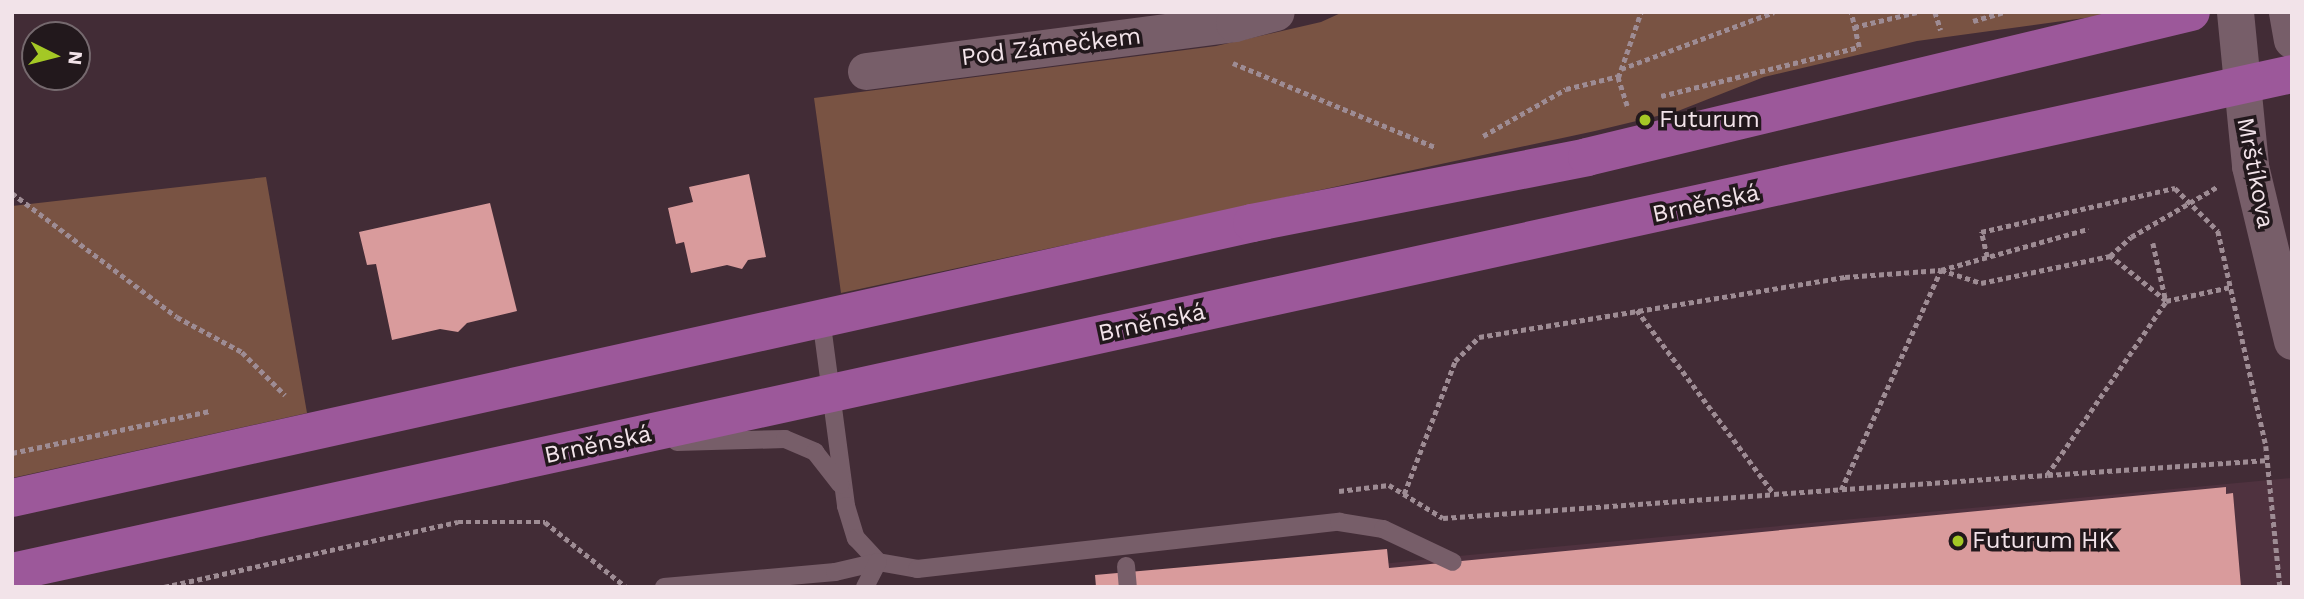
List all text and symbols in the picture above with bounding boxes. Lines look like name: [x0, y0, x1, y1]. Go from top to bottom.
north arrow: [21, 21, 91, 91]
street label: Pod Zámečkem: [960, 22, 1142, 72]
text: N: [63, 50, 88, 66]
place label: Futurum: [1659, 106, 1760, 134]
marker: Futurum: [1637, 112, 1653, 128]
street label: Mrštíkova: [2230, 115, 2280, 231]
street label: Brněnská: [1650, 179, 1762, 229]
street label: Brněnská: [1096, 298, 1208, 348]
street label: Brněnská: [542, 420, 654, 470]
place label: Futurum HK: [1972, 527, 2114, 555]
marker: Futurum HK: [1950, 533, 1966, 549]

